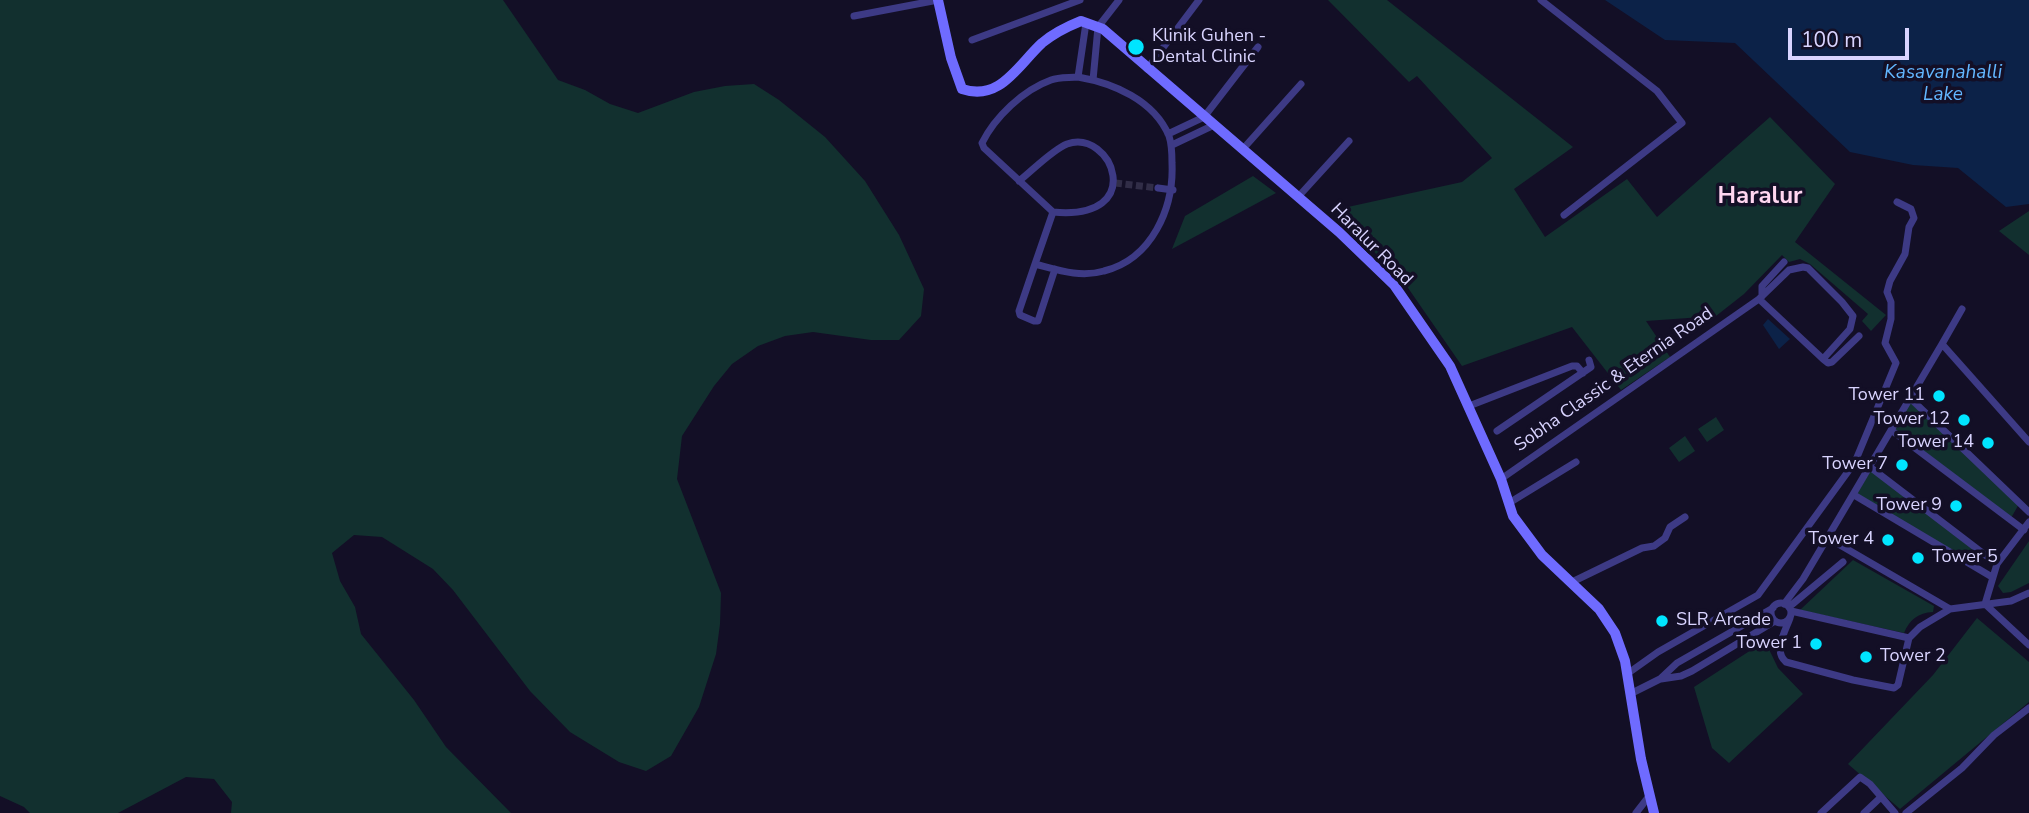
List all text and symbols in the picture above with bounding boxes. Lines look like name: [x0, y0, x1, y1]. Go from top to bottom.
scale bar: [1791, 14, 1912, 58]
place label: Klinik Guhen - Dental Clinic: [1152, 26, 1266, 68]
text: 100 m: [1801, 26, 1862, 54]
marker: Klinik Guhen - Dental Clinic: [1126, 37, 1146, 57]
water label: Kasavanahalli Lake: [1884, 62, 2002, 106]
district label: Haralur: [1717, 183, 1803, 211]
street label: Haralur Road: [1325, 199, 1417, 291]
street label: Sobha Classic & Eternia Road: [1511, 303, 1717, 457]
place label: Tower 11: [1848, 385, 1925, 407]
marker: Tower 11: [1931, 388, 1947, 404]
place label: Tower 12: [1873, 409, 1950, 431]
marker: Tower 12: [1956, 412, 1972, 428]
place label: Tower 14: [1897, 432, 1974, 454]
marker: Tower 14: [1980, 435, 1996, 451]
place label: Tower 7: [1822, 454, 1888, 476]
marker: Tower 7: [1894, 457, 1910, 473]
place label: Tower 9: [1876, 495, 1942, 517]
marker: Tower 9: [1948, 498, 1964, 514]
place label: Tower 4: [1808, 529, 1874, 551]
marker: Tower 4: [1880, 532, 1896, 548]
place label: Tower 5: [1932, 547, 1998, 569]
marker: Tower 5: [1910, 550, 1926, 566]
place label: SLR Arcade: [1676, 610, 1771, 632]
marker: SLR Arcade: [1654, 613, 1670, 629]
place label: Tower 1: [1736, 633, 1802, 655]
marker: Tower 1: [1808, 636, 1824, 652]
place label: Tower 2: [1880, 646, 1946, 668]
marker: Tower 2: [1858, 649, 1874, 665]

